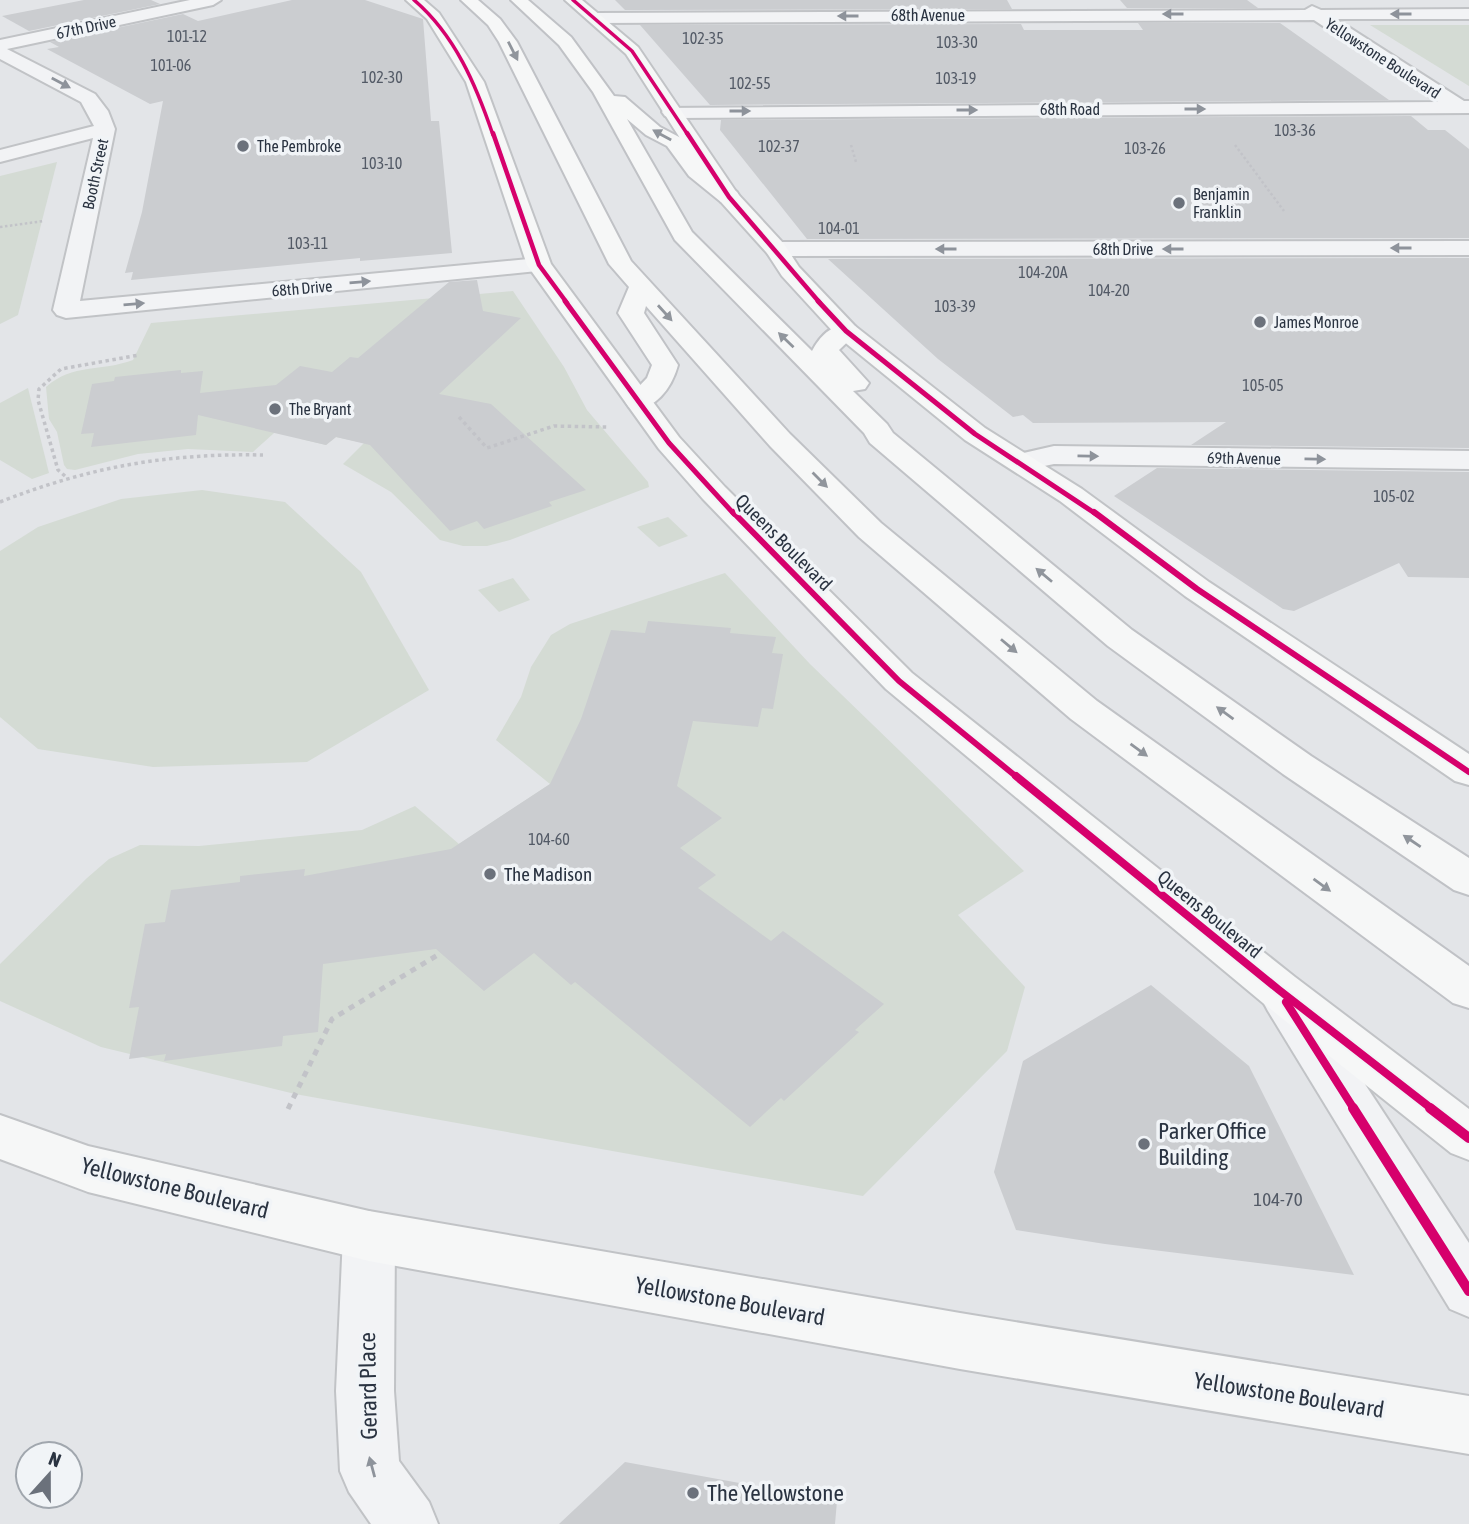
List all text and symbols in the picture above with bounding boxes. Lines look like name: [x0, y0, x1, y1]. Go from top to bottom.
street label: 68th Avenue: [891, 6, 965, 24]
one-way arrow: [1162, 8, 1184, 20]
one-way arrow: [1390, 8, 1412, 20]
one-way arrow: [837, 10, 859, 22]
street label: 67th Drive: [54, 12, 118, 42]
street label: Yellowstone Boulevard: [1322, 14, 1444, 102]
house number: 101-12: [167, 27, 207, 45]
house number: 102-35: [682, 29, 724, 47]
house number: 103-30: [936, 33, 978, 51]
one-way arrow: [507, 41, 519, 61]
house number: 101-06: [151, 56, 191, 74]
house number: 102-30: [361, 68, 403, 86]
house number: 103-19: [936, 69, 976, 87]
house number: 102-55: [729, 74, 771, 92]
one-way arrow: [51, 77, 70, 89]
street label: 68th Road: [1040, 100, 1100, 118]
one-way arrow: [1184, 103, 1206, 115]
one-way arrow: [957, 104, 979, 116]
one-way arrow: [729, 105, 751, 117]
house number: 103-36: [1274, 121, 1316, 139]
one-way arrow: [652, 129, 671, 141]
street label: Booth Street: [79, 136, 111, 211]
place label: The Pembroke: [257, 137, 341, 155]
house number: 102-37: [758, 137, 800, 155]
marker: The Pembroke: [235, 138, 251, 154]
house number: 103-26: [1124, 139, 1166, 157]
house number: 103-10: [362, 154, 402, 172]
place label: Benjamin Franklin: [1193, 185, 1250, 221]
marker: Benjamin Franklin: [1171, 195, 1187, 211]
house number: 104-01: [818, 219, 860, 237]
house number: 103-11: [288, 234, 328, 252]
street label: 68th Drive: [1093, 240, 1153, 258]
one-way arrow: [1390, 242, 1412, 254]
one-way arrow: [935, 243, 957, 255]
one-way arrow: [1162, 243, 1184, 255]
house number: 104-20A: [1018, 263, 1068, 281]
street label: 68th Drive: [271, 276, 333, 300]
one-way arrow: [349, 276, 371, 287]
house number: 104-20: [1088, 281, 1130, 299]
house number: 103-39: [934, 297, 976, 315]
one-way arrow: [123, 298, 145, 309]
one-way arrow: [657, 304, 673, 322]
place label: James Monroe: [1274, 313, 1359, 331]
marker: James Monroe: [1252, 314, 1268, 330]
one-way arrow: [778, 332, 794, 349]
house number: 105-05: [1242, 376, 1284, 394]
place label: The Bryant: [289, 400, 352, 419]
marker: The Bryant: [267, 401, 283, 417]
street label: 69th Avenue: [1207, 448, 1281, 468]
one-way arrow: [1077, 450, 1099, 462]
one-way arrow: [1305, 453, 1327, 464]
one-way arrow: [811, 471, 828, 488]
house number: 105-02: [1373, 487, 1415, 505]
street label: Queens Boulevard: [731, 489, 837, 595]
one-way arrow: [1035, 567, 1053, 582]
one-way arrow: [1000, 638, 1017, 653]
one-way arrow: [1216, 706, 1234, 720]
one-way arrow: [1130, 743, 1148, 757]
house number: 104-60: [528, 830, 570, 848]
one-way arrow: [1402, 835, 1422, 848]
place label: The Madison: [504, 863, 592, 885]
street label: Queens Boulevard: [1154, 865, 1266, 963]
marker: The Madison: [482, 866, 498, 882]
one-way arrow: [1313, 878, 1332, 892]
place label: Parker Office Building: [1158, 1118, 1266, 1170]
marker: Parker Office Building: [1136, 1136, 1152, 1152]
street label: Yellowstone Boulevard: [79, 1152, 271, 1224]
house number: 104-70: [1253, 1188, 1303, 1210]
street label: Yellowstone Boulevard: [633, 1272, 827, 1330]
street label: Gerard Place: [354, 1332, 382, 1440]
street label: Yellowstone Boulevard: [1192, 1367, 1386, 1423]
north arrow: [14, 1440, 84, 1510]
text: N: [46, 1447, 64, 1471]
one-way arrow: [366, 1455, 377, 1477]
place label: The Yellowstone: [707, 1480, 844, 1506]
marker: The Yellowstone: [685, 1485, 701, 1501]

